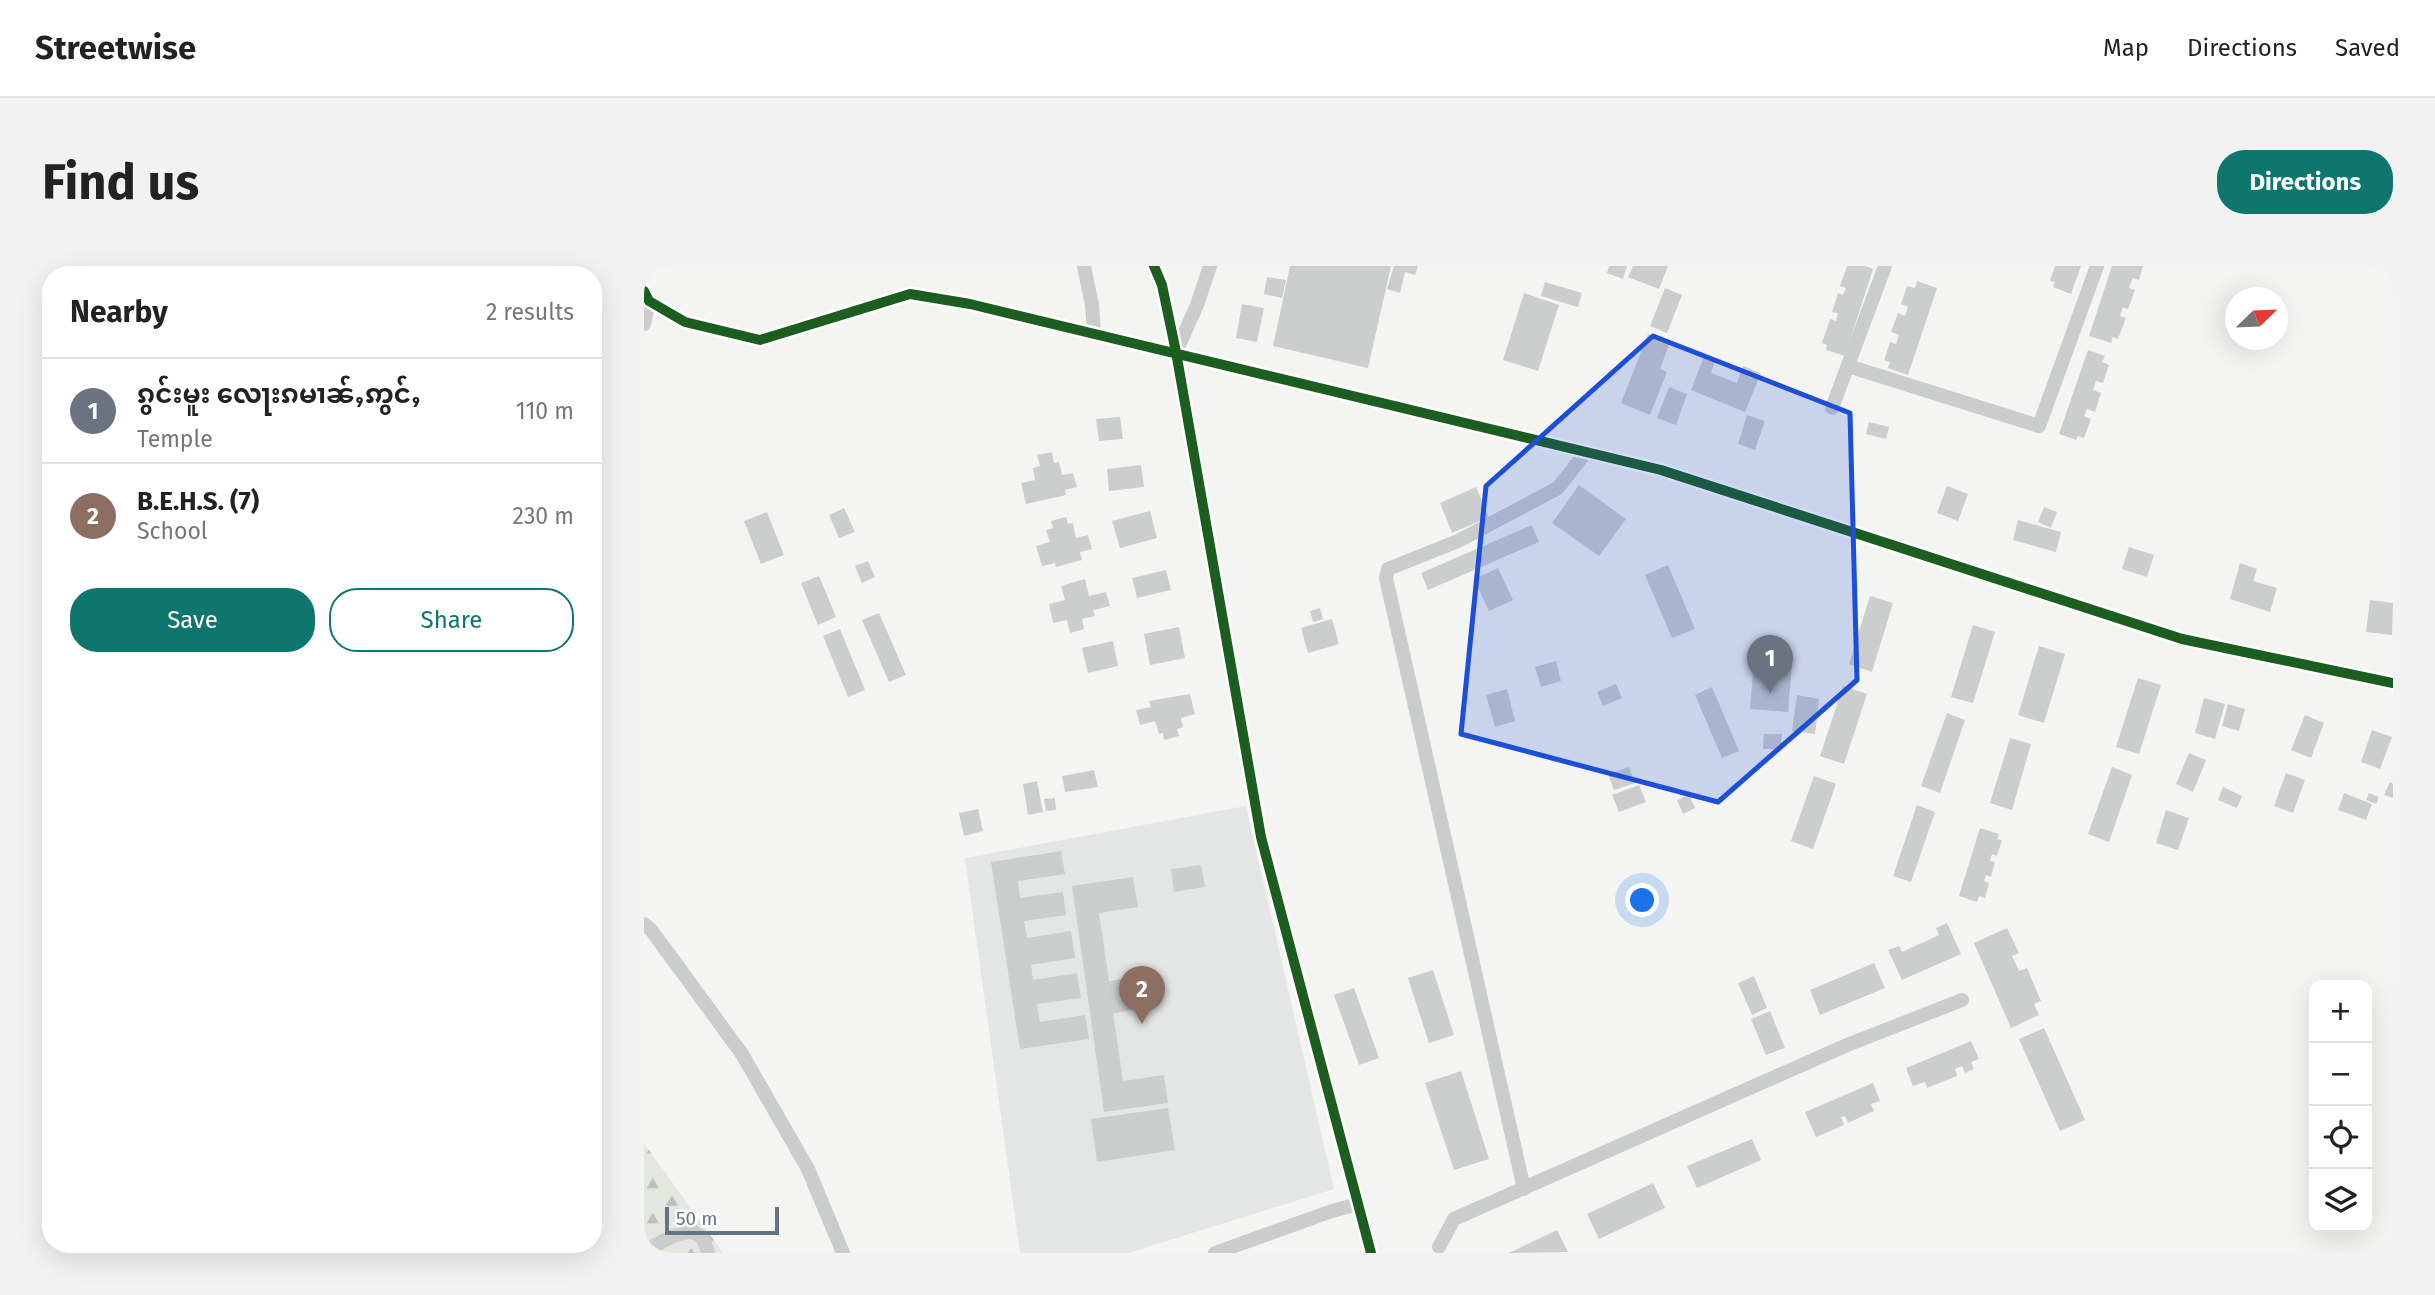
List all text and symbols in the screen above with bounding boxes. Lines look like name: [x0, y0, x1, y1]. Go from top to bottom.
text: Streetwise: [35, 28, 196, 68]
text: Map: [2103, 34, 2149, 62]
text: Directions: [2187, 34, 2297, 62]
text: Saved: [2335, 34, 2400, 62]
button: Directions: [2217, 150, 2393, 214]
text: Find us: [42, 153, 199, 212]
north arrow: [2225, 287, 2288, 350]
text: Nearby: [70, 294, 168, 330]
text: 2 results: [486, 298, 574, 326]
text: ၵွင်းမူး လေႃးၵမၢၼ်ႇဢွင်ႇ: [137, 379, 422, 410]
text: 1: [88, 397, 98, 425]
text: 110 m: [516, 397, 574, 425]
text: Temple: [137, 425, 213, 453]
text: B.E.H.S. (7): [137, 486, 259, 517]
text: 2: [87, 502, 99, 530]
text: 230 m: [513, 502, 574, 530]
text: School: [137, 517, 208, 545]
button: Save: [70, 588, 315, 652]
button: Share: [329, 588, 574, 652]
pin: 1: [1747, 635, 1793, 693]
your location: [1625, 883, 1659, 917]
pin: 2: [1119, 966, 1165, 1024]
map controls: [2309, 980, 2372, 1232]
button: +: [2309, 980, 2372, 1043]
button: −: [2309, 1043, 2372, 1106]
button: locate: [2309, 1106, 2372, 1169]
button: layers: [2309, 1169, 2372, 1232]
scale bar: [665, 1204, 779, 1236]
text: 50 m: [676, 1207, 717, 1230]

